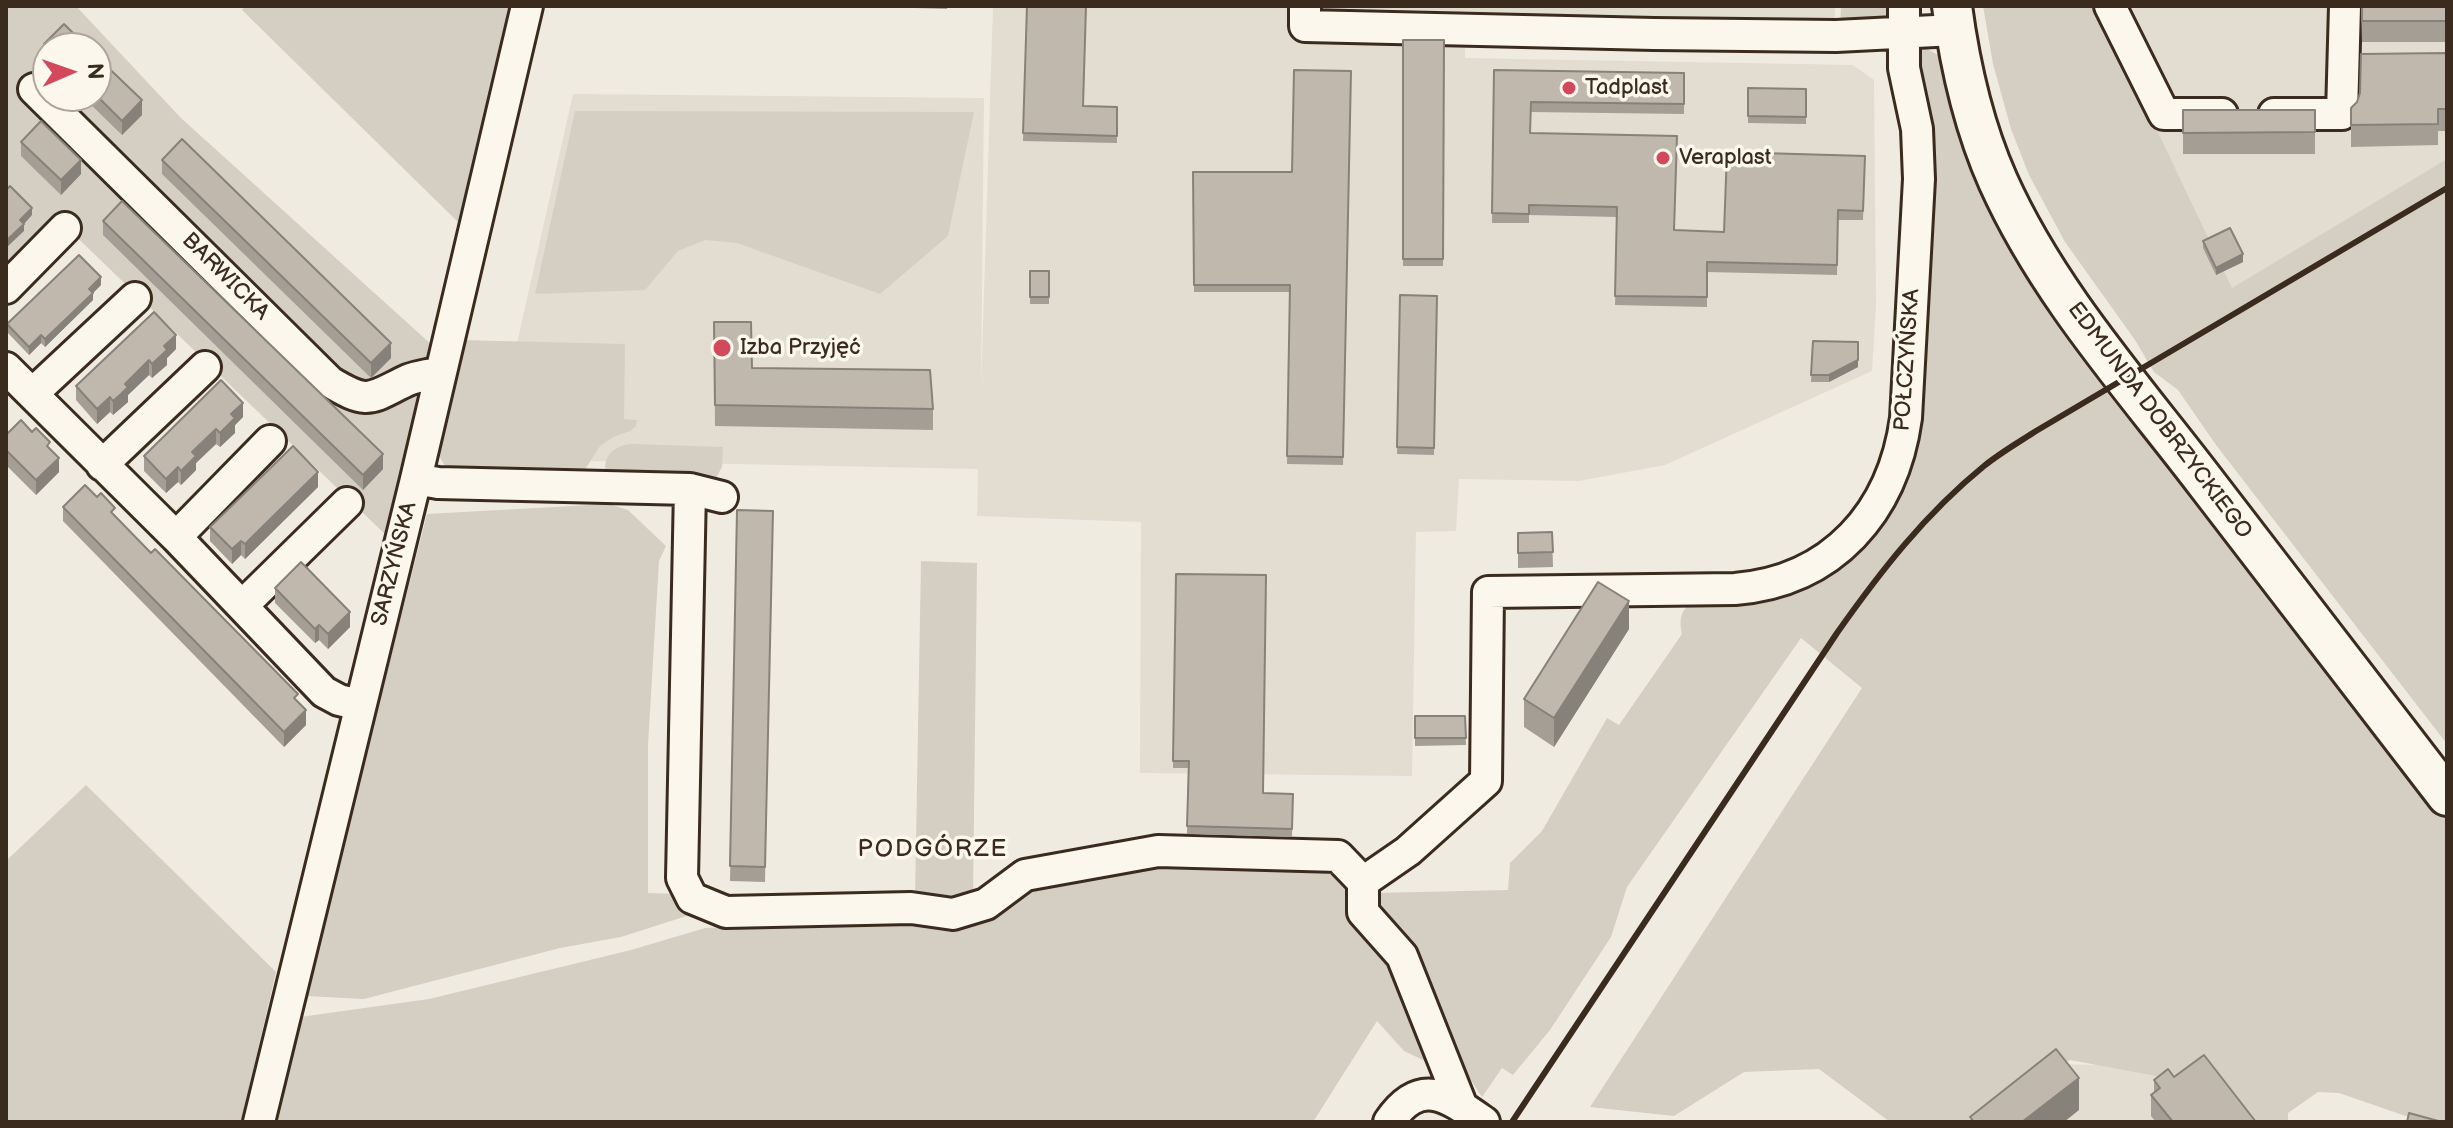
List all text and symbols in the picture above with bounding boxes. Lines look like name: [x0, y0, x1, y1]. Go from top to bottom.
north arrow: [32, 32, 112, 112]
text: N: [81, 62, 108, 80]
place label: Tadplast: [1585, 75, 1669, 101]
marker: Tadplast: [1560, 79, 1578, 97]
place label: Veraplast: [1679, 145, 1771, 171]
marker: Veraplast: [1654, 149, 1672, 167]
street label: BARWICKA: [176, 228, 274, 326]
street label: POŁCZYŃSKA: [1890, 288, 1926, 432]
street label: EDMUNDA DOBRZYCKIEGO: [2061, 297, 2257, 545]
place label: Izba Przyjęć: [740, 335, 861, 361]
marker: Izba Przyjęć: [711, 337, 733, 359]
street label: SARZYŃSKA: [367, 499, 423, 629]
district label: PODGÓRZE: [858, 836, 1008, 864]

